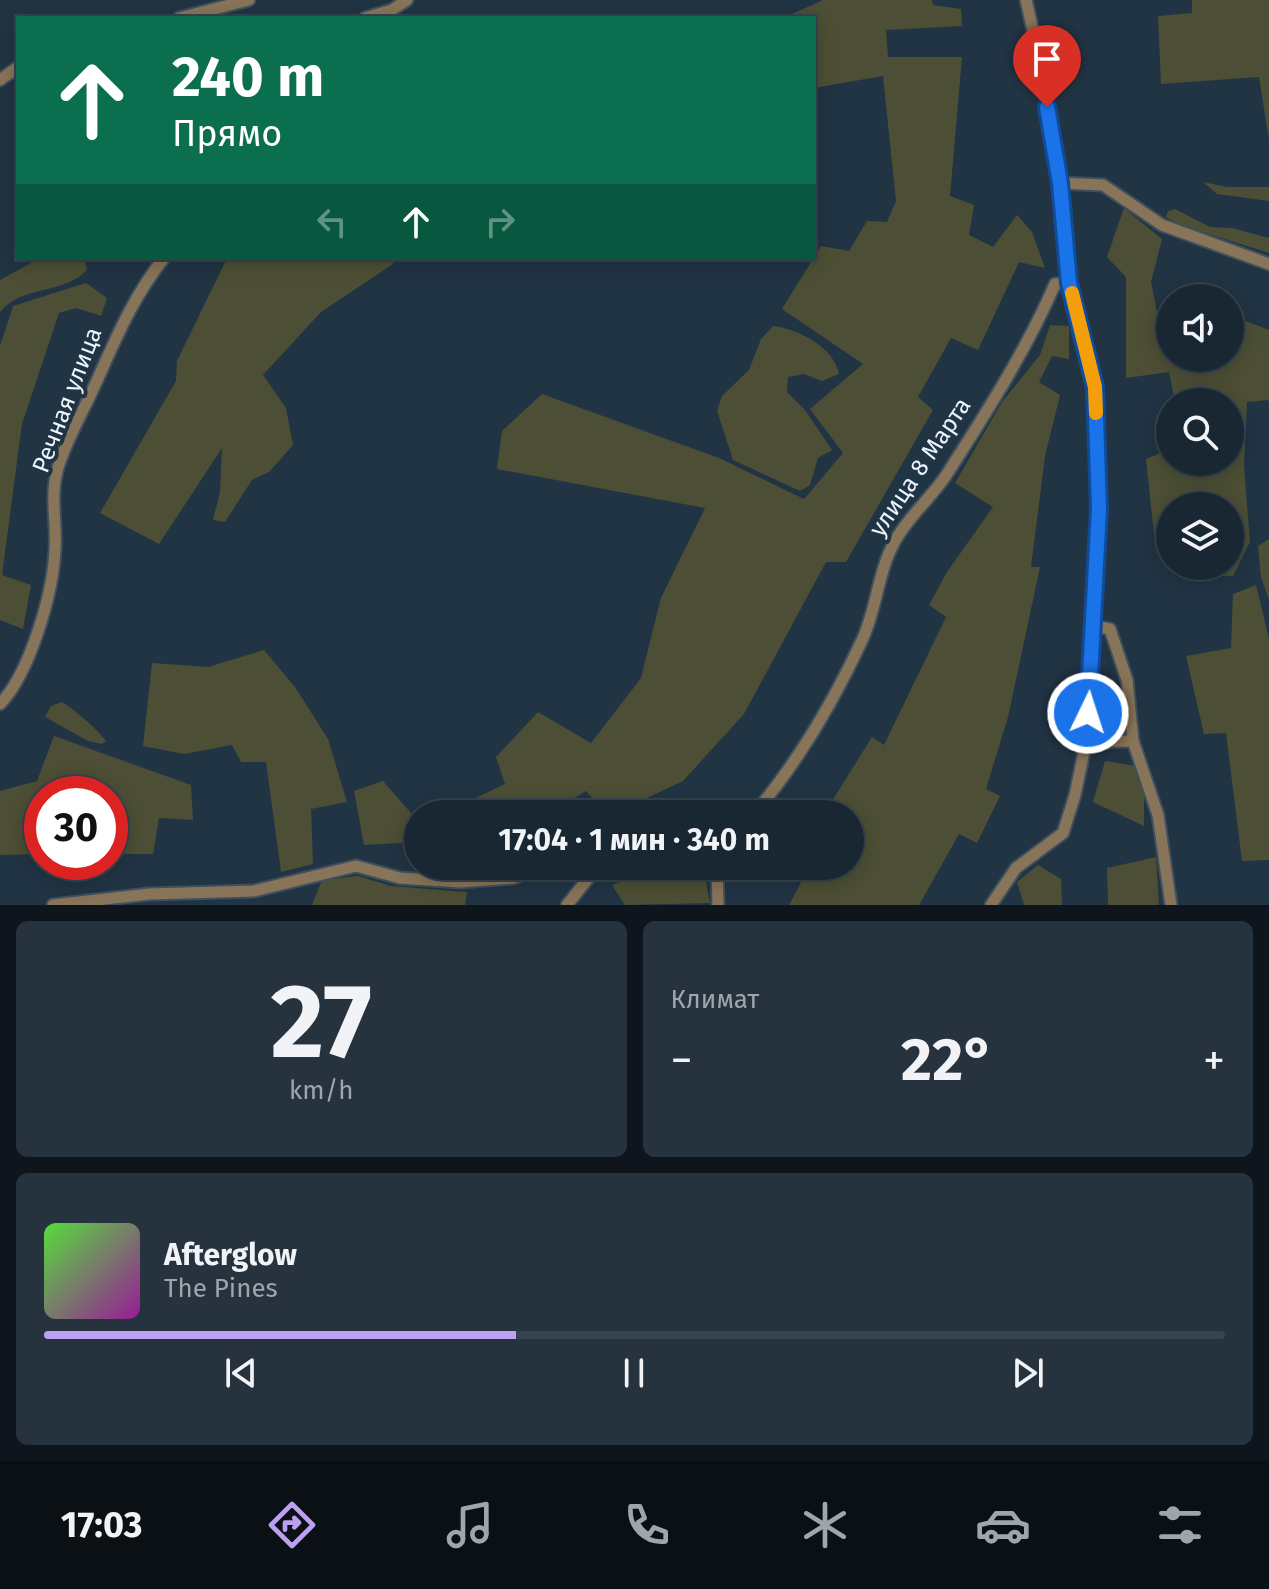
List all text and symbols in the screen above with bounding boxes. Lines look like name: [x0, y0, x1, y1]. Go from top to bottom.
pin: [1013, 25, 1081, 107]
icon: arrive: [1025, 37, 1069, 81]
text: 240 m: [172, 44, 324, 111]
icon: ahead: [40, 48, 144, 152]
text: Прямо: [172, 112, 282, 156]
icon: left: [310, 200, 354, 244]
icon: ahead: [394, 200, 438, 244]
icon: right: [478, 200, 522, 244]
map controls: [1156, 284, 1244, 580]
button: sound: [1156, 284, 1244, 372]
street label: Речная улица: [26, 323, 108, 477]
button: search: [1156, 388, 1244, 476]
street label: улица 8 Марта: [863, 392, 977, 542]
button: layers: [1156, 492, 1244, 580]
position arrow: [1046, 671, 1130, 755]
speed limit sign: 30: [24, 776, 128, 880]
text: 17:04 · 1 мин · 340 m: [498, 822, 770, 858]
text: 27: [271, 960, 372, 1085]
text: Климат: [671, 984, 759, 1015]
text: 22°: [901, 1024, 994, 1096]
text: −: [671, 1034, 693, 1087]
text: +: [1203, 1034, 1225, 1087]
text: km/h: [289, 1075, 353, 1106]
text: Afterglow: [164, 1237, 297, 1273]
text: The Pines: [164, 1273, 278, 1304]
icon: previous: [219, 1351, 263, 1395]
icon: pause: [612, 1351, 656, 1395]
icon: next: [1006, 1351, 1050, 1395]
icon: directions: [264, 1497, 320, 1553]
icon: music: [442, 1497, 498, 1553]
icon: phone: [619, 1497, 675, 1553]
icon: climate: [797, 1497, 853, 1553]
icon: car: [975, 1497, 1031, 1553]
icon: filters: [1152, 1497, 1208, 1553]
text: 17:03: [61, 1503, 142, 1547]

